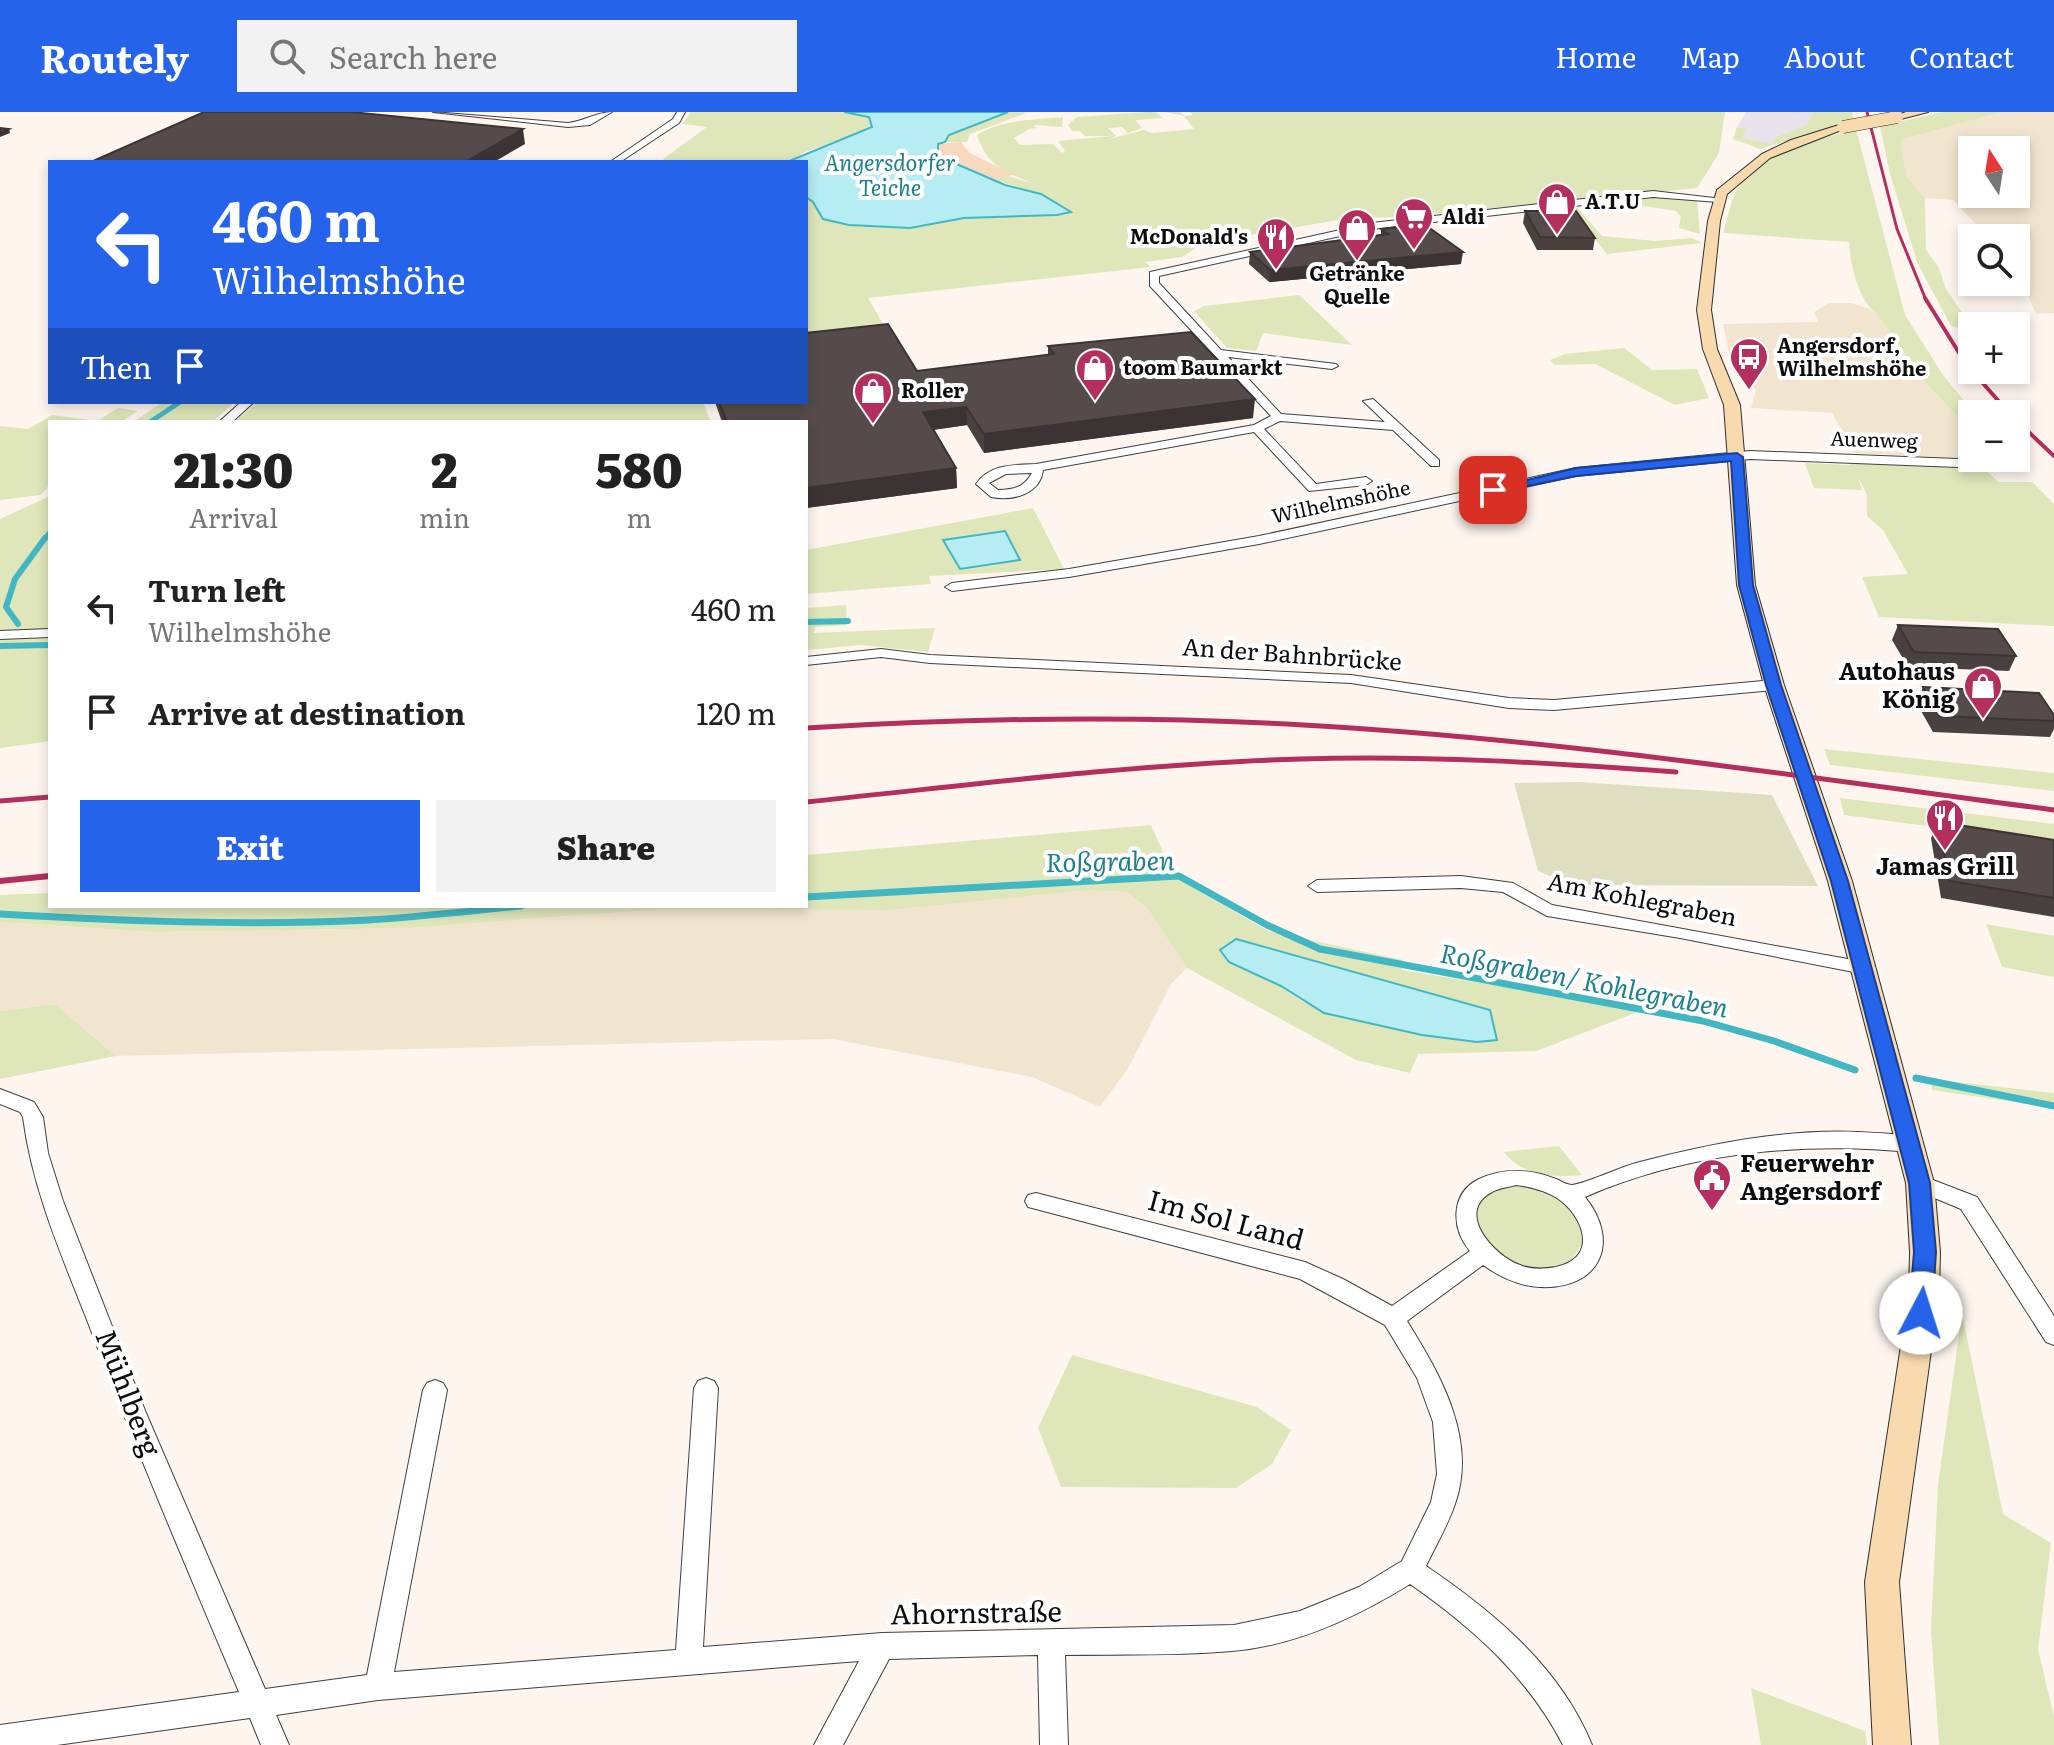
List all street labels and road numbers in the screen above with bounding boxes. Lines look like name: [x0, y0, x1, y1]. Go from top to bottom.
street label: Auenweg: [1830, 421, 1919, 455]
street label: Wilhelmshöhe: [1269, 471, 1413, 529]
street label: An der Bahnbrücke: [1181, 627, 1403, 678]
street label: Am Kohlegraben: [1545, 862, 1740, 933]
street label: Im Sol Land: [1144, 1177, 1309, 1259]
street label: Mühlberg: [86, 1323, 173, 1462]
street label: Ahornstraße: [890, 1589, 1062, 1633]

